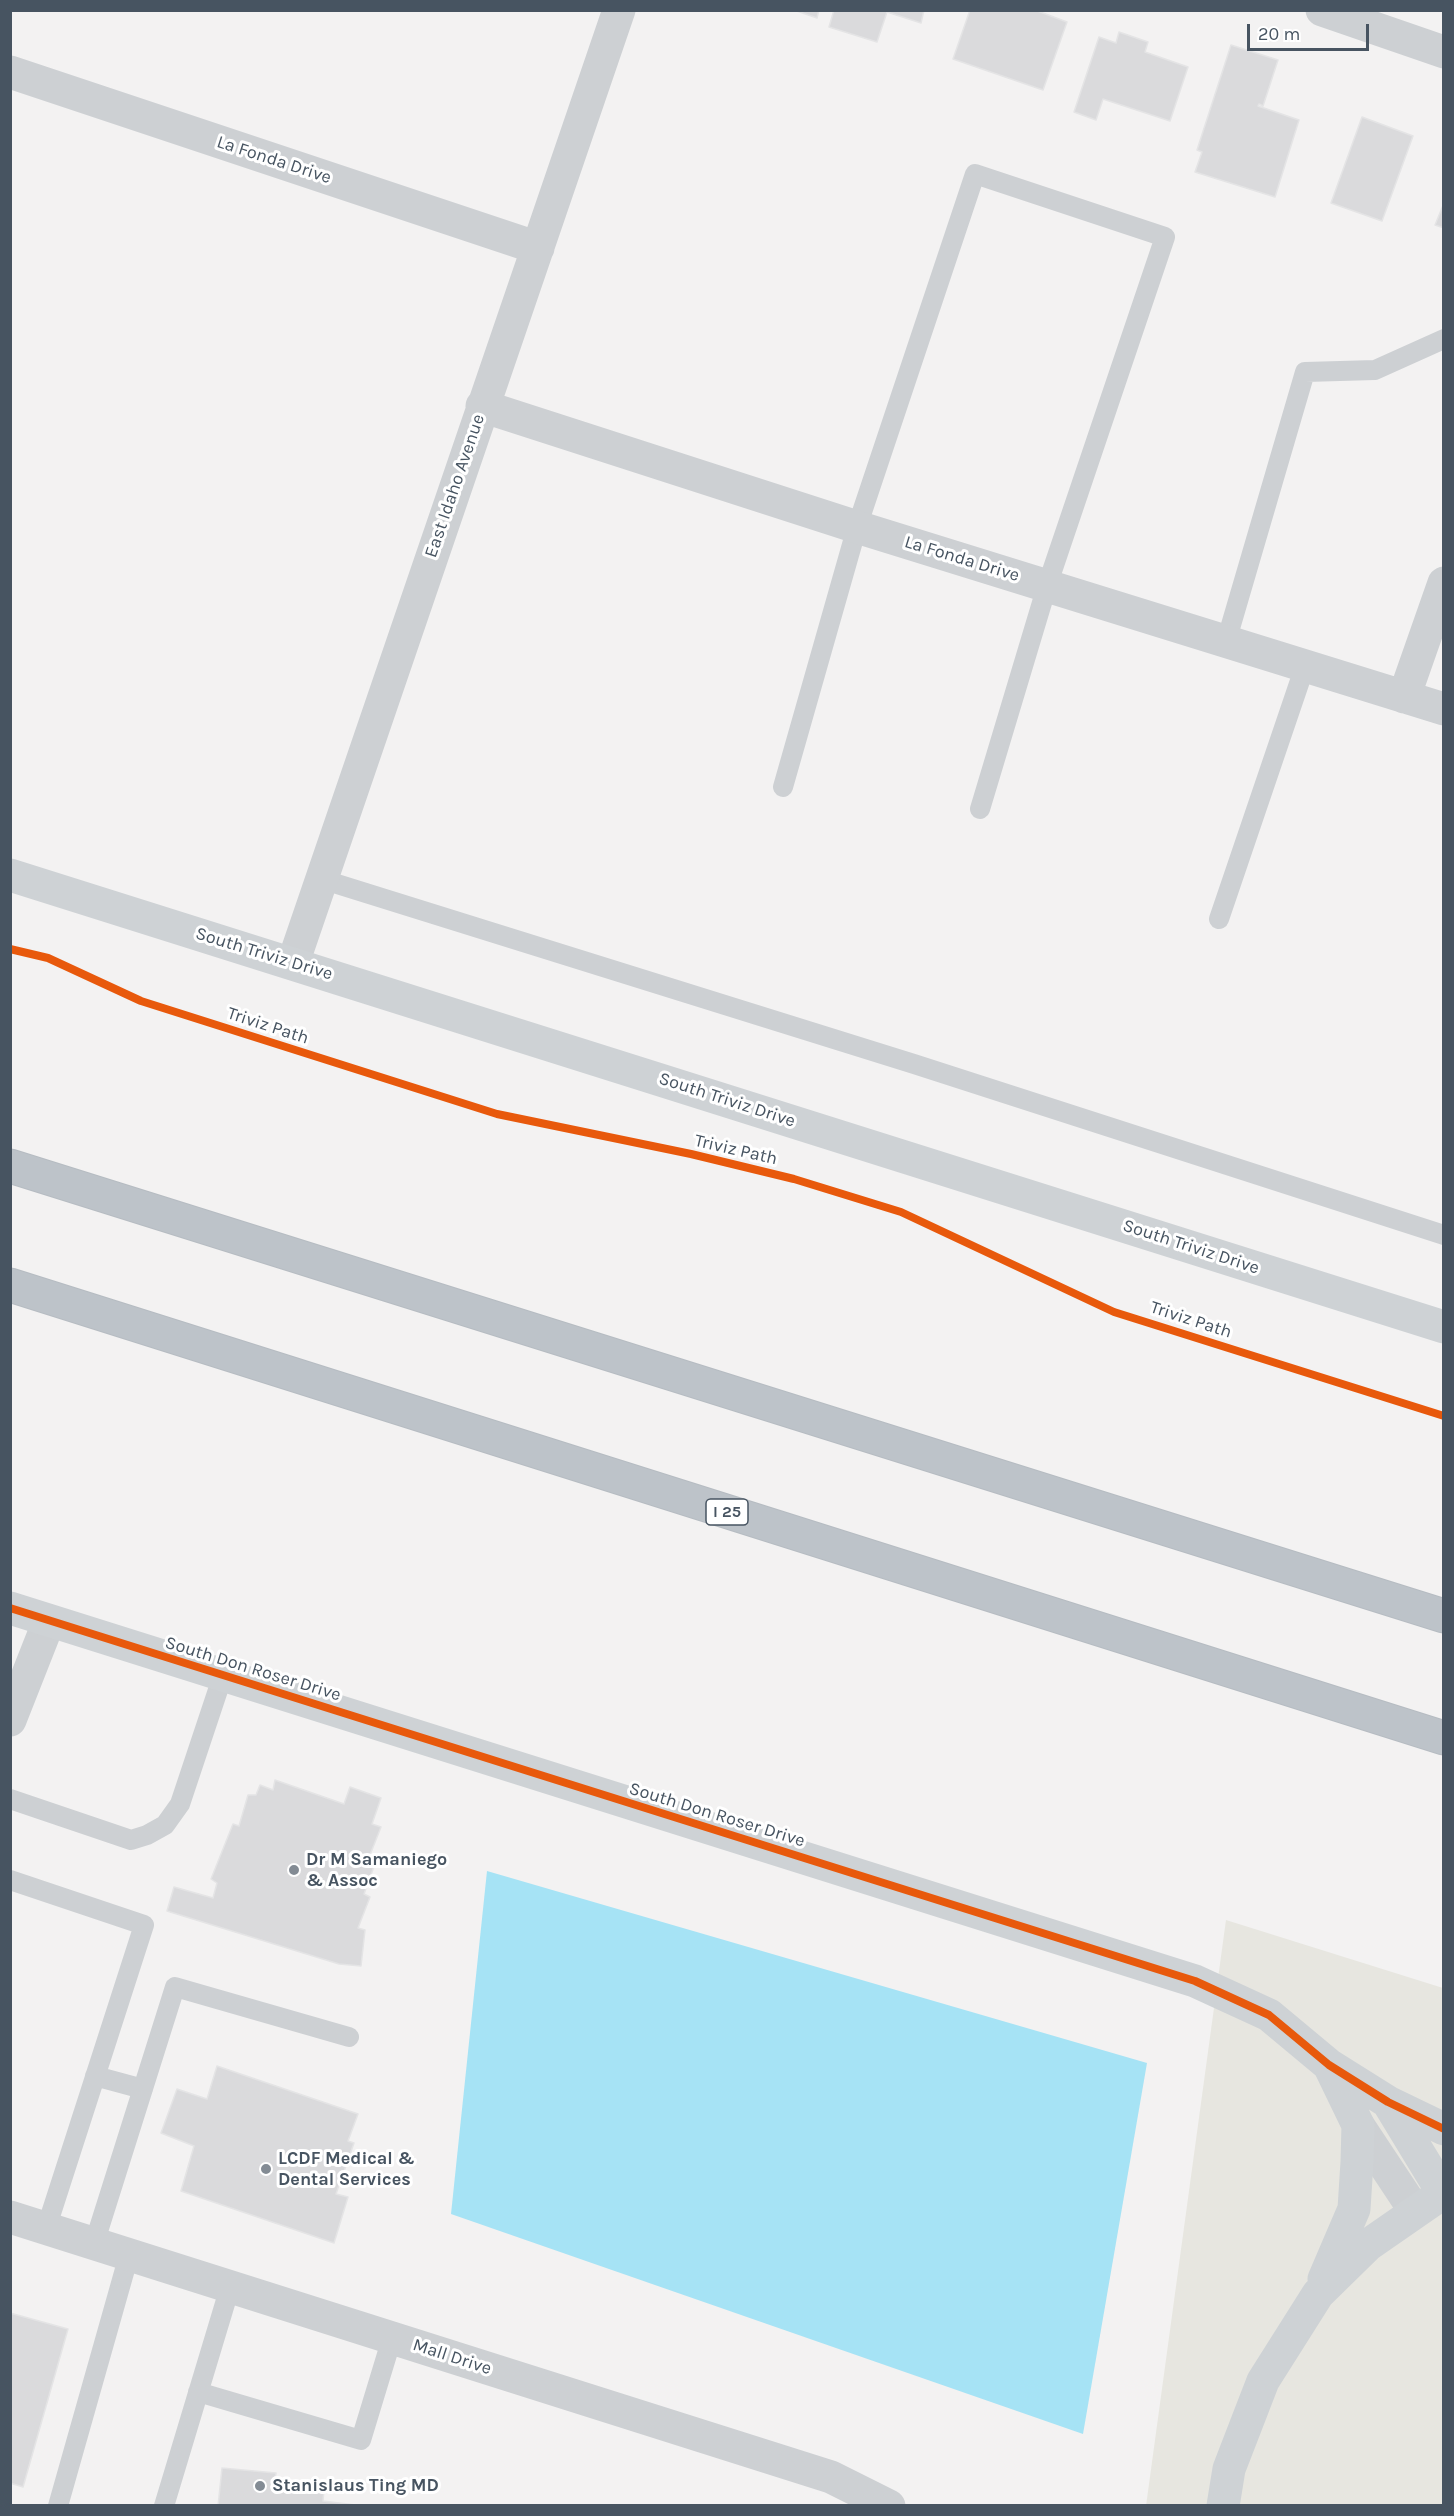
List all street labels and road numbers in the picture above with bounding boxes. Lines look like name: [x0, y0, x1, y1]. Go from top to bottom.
street label: La Fonda Drive: [214, 131, 334, 189]
street label: East Idaho Avenue: [420, 411, 490, 561]
street label: La Fonda Drive: [902, 531, 1022, 587]
street label: South Triviz Drive: [193, 923, 335, 985]
street label: Triviz Path: [225, 1003, 311, 1049]
street label: South Triviz Drive: [656, 1068, 798, 1132]
street label: Triviz Path: [693, 1130, 779, 1170]
street label: South Triviz Drive: [1120, 1215, 1262, 1279]
street label: Triviz Path: [1148, 1297, 1234, 1343]
road number: I 25: [706, 1499, 748, 1525]
street label: South Don Roser Drive: [162, 1632, 344, 1706]
street label: South Don Roser Drive: [626, 1778, 808, 1852]
street label: Mall Drive: [410, 2334, 494, 2380]

